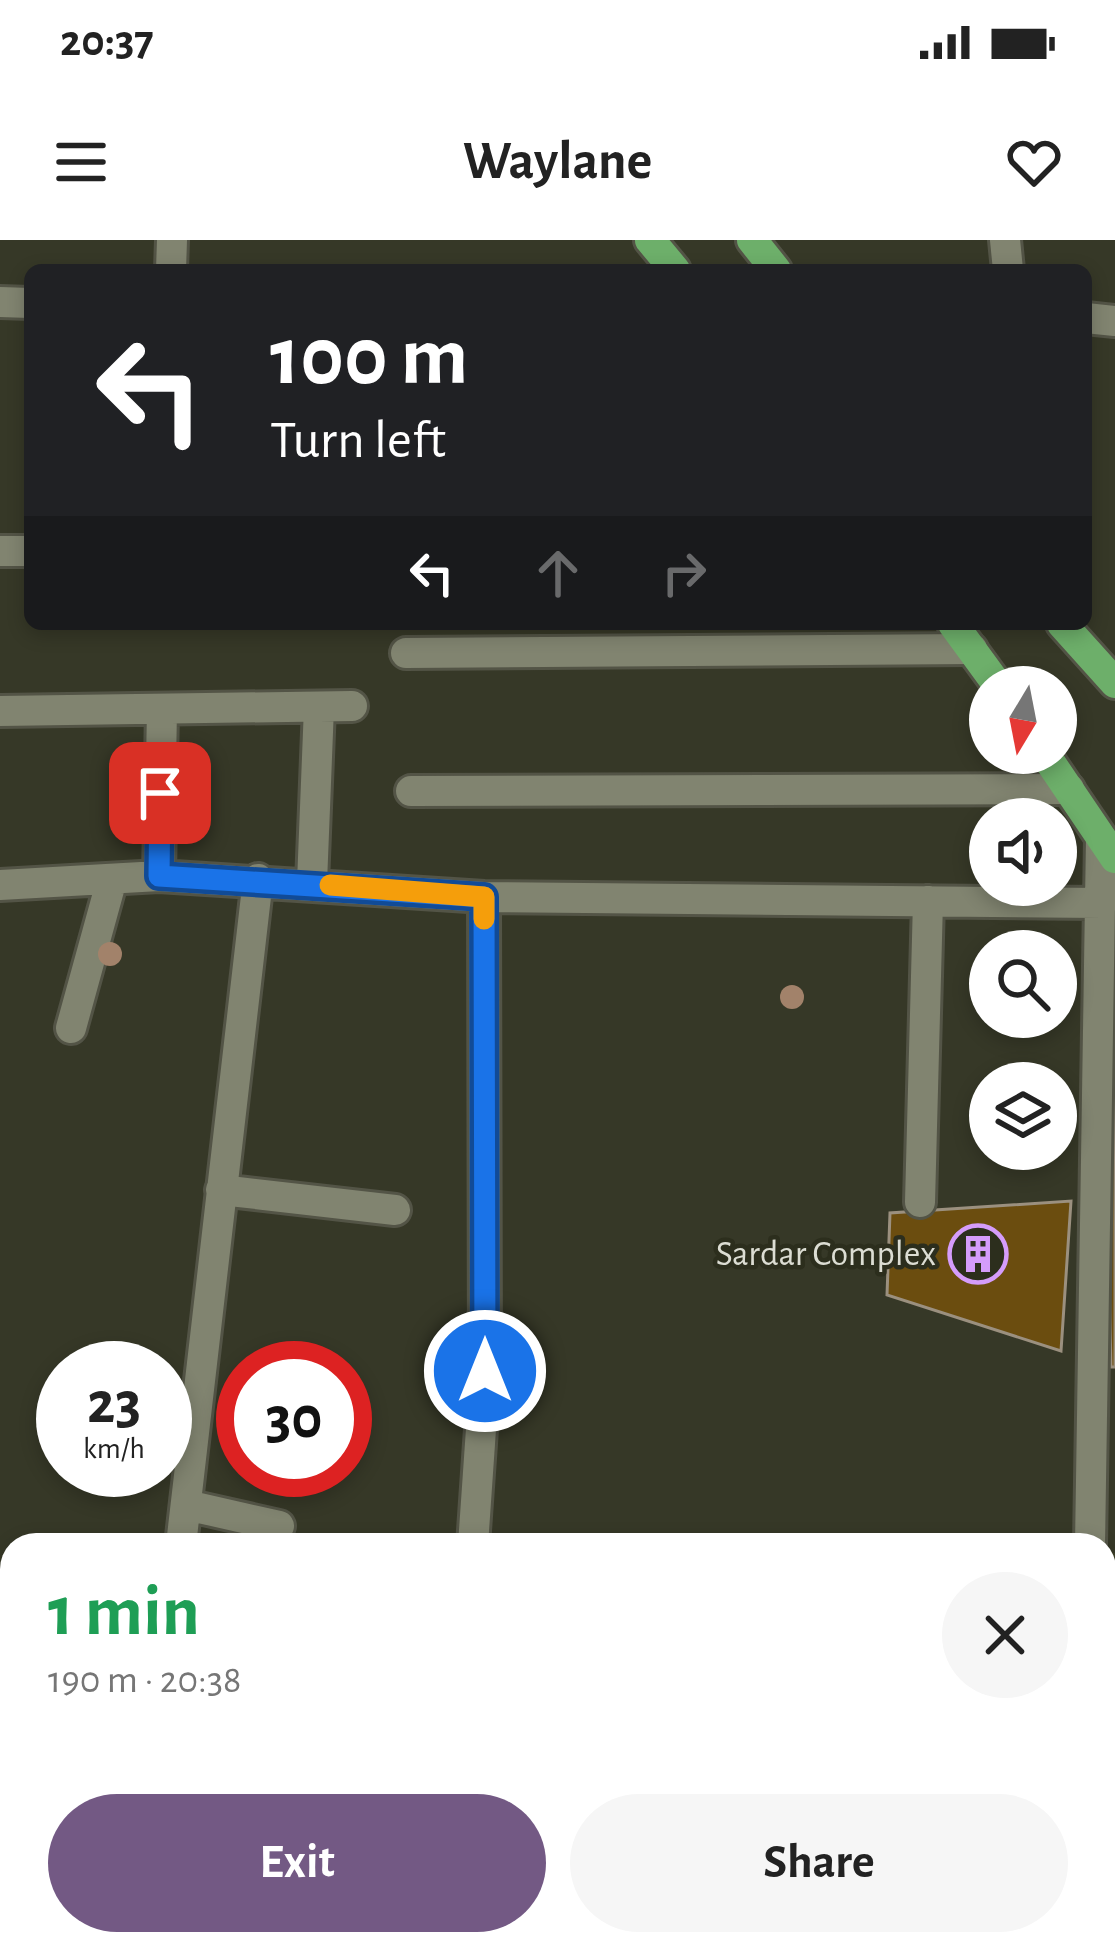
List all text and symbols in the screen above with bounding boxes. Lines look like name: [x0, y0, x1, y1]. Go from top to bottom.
text: 20:37: [60, 19, 154, 64]
icon: menu: [48, 129, 114, 195]
icon: heart: [1001, 129, 1067, 195]
text: Waylane: [463, 135, 652, 189]
icon: left: [72, 312, 228, 468]
text: 100 m: [270, 316, 468, 400]
text: Turn left: [270, 414, 446, 468]
icon: left: [399, 540, 465, 606]
icon: ahead: [525, 540, 591, 606]
icon: right: [651, 540, 717, 606]
north arrow: [969, 666, 1077, 774]
map controls: [969, 666, 1077, 1170]
pin: [109, 742, 211, 844]
icon: arrive: [127, 760, 193, 826]
button: sound: [969, 798, 1077, 906]
button: search: [969, 930, 1077, 1038]
button: layers: [969, 1062, 1077, 1170]
building icon: Sardar Complex: [947, 1223, 1009, 1285]
place label: Sardar Complex: [716, 1236, 936, 1272]
position arrow: [422, 1308, 548, 1434]
speed limit sign: 30: [216, 1341, 372, 1497]
text: 23: [87, 1374, 141, 1434]
text: km/h: [83, 1434, 145, 1464]
button: close: [942, 1572, 1068, 1698]
text: 1 min: [48, 1576, 200, 1648]
text: 190 m · 20:38: [48, 1661, 242, 1700]
button: Exit: [48, 1794, 546, 1932]
button: Share: [570, 1794, 1068, 1932]

